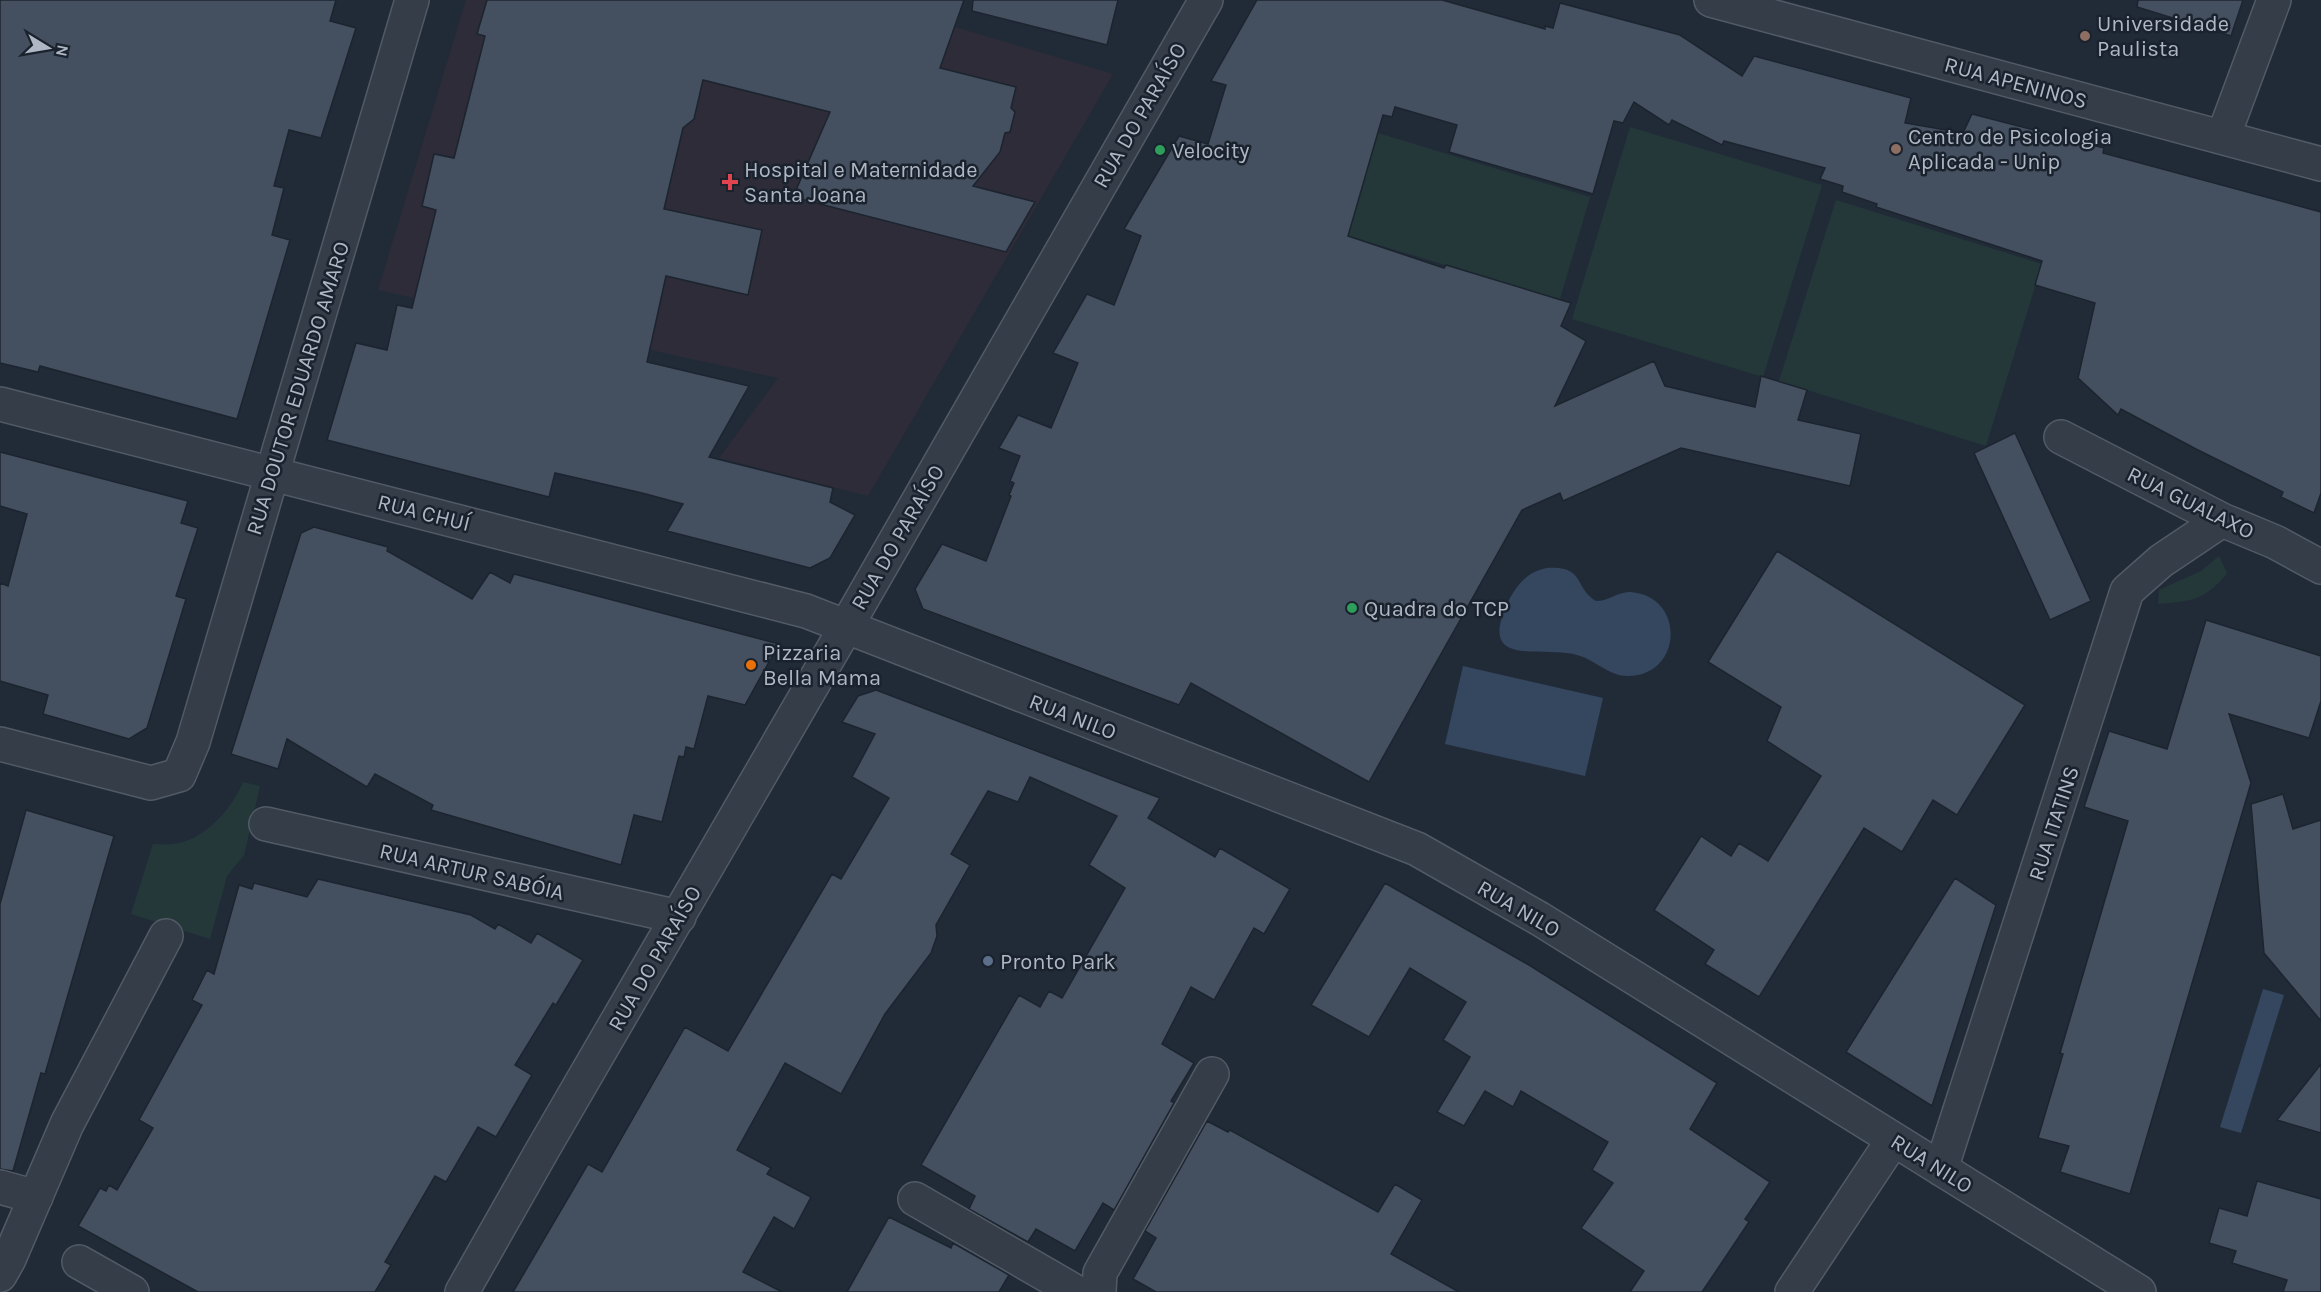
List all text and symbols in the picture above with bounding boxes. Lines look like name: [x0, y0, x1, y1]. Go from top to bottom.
place label: Universidade Paulista: [2097, 11, 2229, 62]
north arrow: [18, 18, 78, 78]
marker: Universidade Paulista: [2078, 29, 2092, 43]
street label: RUA DO PARAÍSO: [1087, 38, 1192, 193]
text: N: [52, 43, 73, 58]
street label: RUA APENINOS: [1942, 51, 2090, 114]
place label: Centro de Psicologia Aplicada - Unip: [1908, 124, 2112, 175]
place label: Velocity: [1172, 138, 1250, 164]
marker: Centro de Psicologia Aplicada - Unip: [1889, 142, 1903, 156]
marker: Velocity: [1153, 143, 1167, 157]
place label: Hospital e Maternidade Santa Joana: [744, 157, 978, 208]
marker: Hospital e Maternidade Santa Joana: [721, 173, 739, 191]
street label: RUA DOUTOR EDUARDO AMARO: [241, 238, 355, 538]
street label: RUA DO PARAÍSO: [845, 460, 950, 615]
street label: RUA GUALAXO: [2123, 461, 2258, 545]
street label: RUA CHUÍ: [375, 488, 474, 537]
place label: Quadra do TCP: [1364, 596, 1509, 622]
marker: Quadra do TCP: [1345, 601, 1359, 615]
place label: Pizzaria Bella Mama: [763, 640, 881, 691]
marker: Pizzaria Bella Mama: [744, 658, 758, 672]
street label: RUA NILO: [1025, 688, 1120, 745]
street label: RUA ITATINS: [2023, 763, 2085, 884]
street label: RUA ARTUR SABÓIA: [377, 837, 567, 906]
street label: RUA NILO: [1472, 875, 1565, 943]
street label: RUA DO PARAÍSO: [602, 881, 707, 1036]
place label: Pronto Park: [1000, 949, 1116, 975]
marker: Pronto Park: [981, 954, 995, 968]
street label: RUA NILO: [1886, 1129, 1977, 1199]

